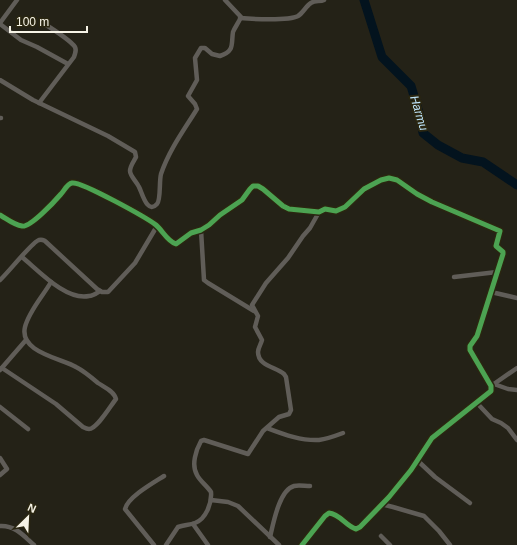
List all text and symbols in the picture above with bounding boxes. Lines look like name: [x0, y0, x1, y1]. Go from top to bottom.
scale bar: [10, 8, 87, 34]
text: 100 m: [16, 15, 49, 29]
water label: Harmu: [407, 94, 431, 133]
north arrow: [8, 497, 48, 537]
text: N: [26, 501, 38, 515]

